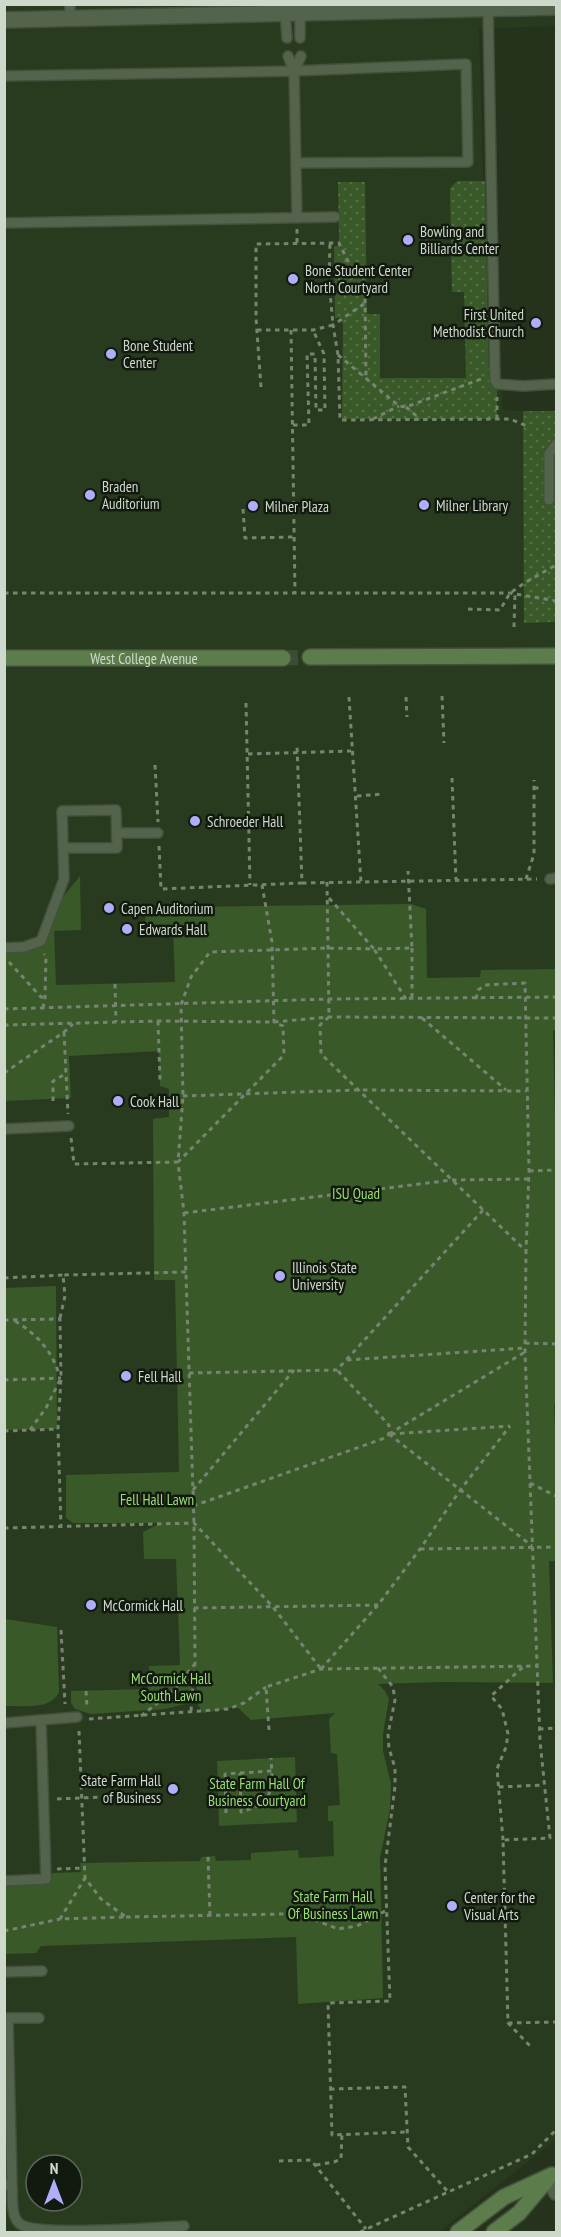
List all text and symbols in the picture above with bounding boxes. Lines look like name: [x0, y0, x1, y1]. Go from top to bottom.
place label: Bowling and Billiards Center: [420, 222, 500, 258]
marker: Bowling and Billiards Center: [401, 233, 415, 247]
place label: Bone Student Center North Courtyard: [305, 261, 413, 297]
marker: Bone Student Center North Courtyard: [286, 272, 300, 286]
place label: First United Methodist Church: [433, 305, 524, 341]
marker: First United Methodist Church: [529, 316, 543, 330]
place label: Bone Student Center: [123, 336, 193, 372]
marker: Bone Student Center: [104, 347, 118, 361]
place label: Braden Auditorium: [102, 477, 159, 513]
marker: Braden Auditorium: [83, 488, 97, 502]
place label: Milner Library: [436, 496, 509, 515]
place label: Milner Plaza: [265, 497, 329, 516]
marker: Milner Library: [417, 498, 431, 512]
marker: Milner Plaza: [246, 499, 260, 513]
street label: West College Avenue: [90, 649, 198, 668]
place label: Schroeder Hall: [207, 812, 284, 831]
marker: Schroeder Hall: [188, 814, 202, 828]
place label: Capen Auditorium: [121, 899, 213, 918]
marker: Capen Auditorium: [102, 901, 116, 915]
place label: Edwards Hall: [139, 920, 207, 939]
marker: Edwards Hall: [120, 922, 134, 936]
place label: Cook Hall: [130, 1092, 180, 1111]
marker: Cook Hall: [111, 1094, 125, 1108]
park label: ISU Quad: [332, 1184, 380, 1203]
place label: Illinois State University: [292, 1258, 357, 1294]
marker: Illinois State University: [273, 1269, 287, 1283]
place label: Fell Hall: [138, 1367, 182, 1386]
marker: Fell Hall: [119, 1369, 133, 1383]
park label: Fell Hall Lawn: [120, 1490, 194, 1509]
place label: McCormick Hall: [103, 1596, 183, 1615]
marker: McCormick Hall: [84, 1598, 98, 1612]
park label: McCormick Hall South Lawn: [131, 1669, 211, 1705]
place label: State Farm Hall of Business: [81, 1771, 161, 1807]
park label: State Farm Hall Of Business Courtyard: [208, 1774, 306, 1810]
marker: State Farm Hall of Business: [166, 1782, 180, 1796]
park label: State Farm Hall Of Business Lawn: [288, 1887, 378, 1923]
place label: Center for the Visual Arts: [463, 1888, 535, 1924]
marker: Center for the Visual Arts: [445, 1899, 459, 1913]
north arrow: [24, 2153, 84, 2213]
text: N: [50, 2158, 58, 2178]

